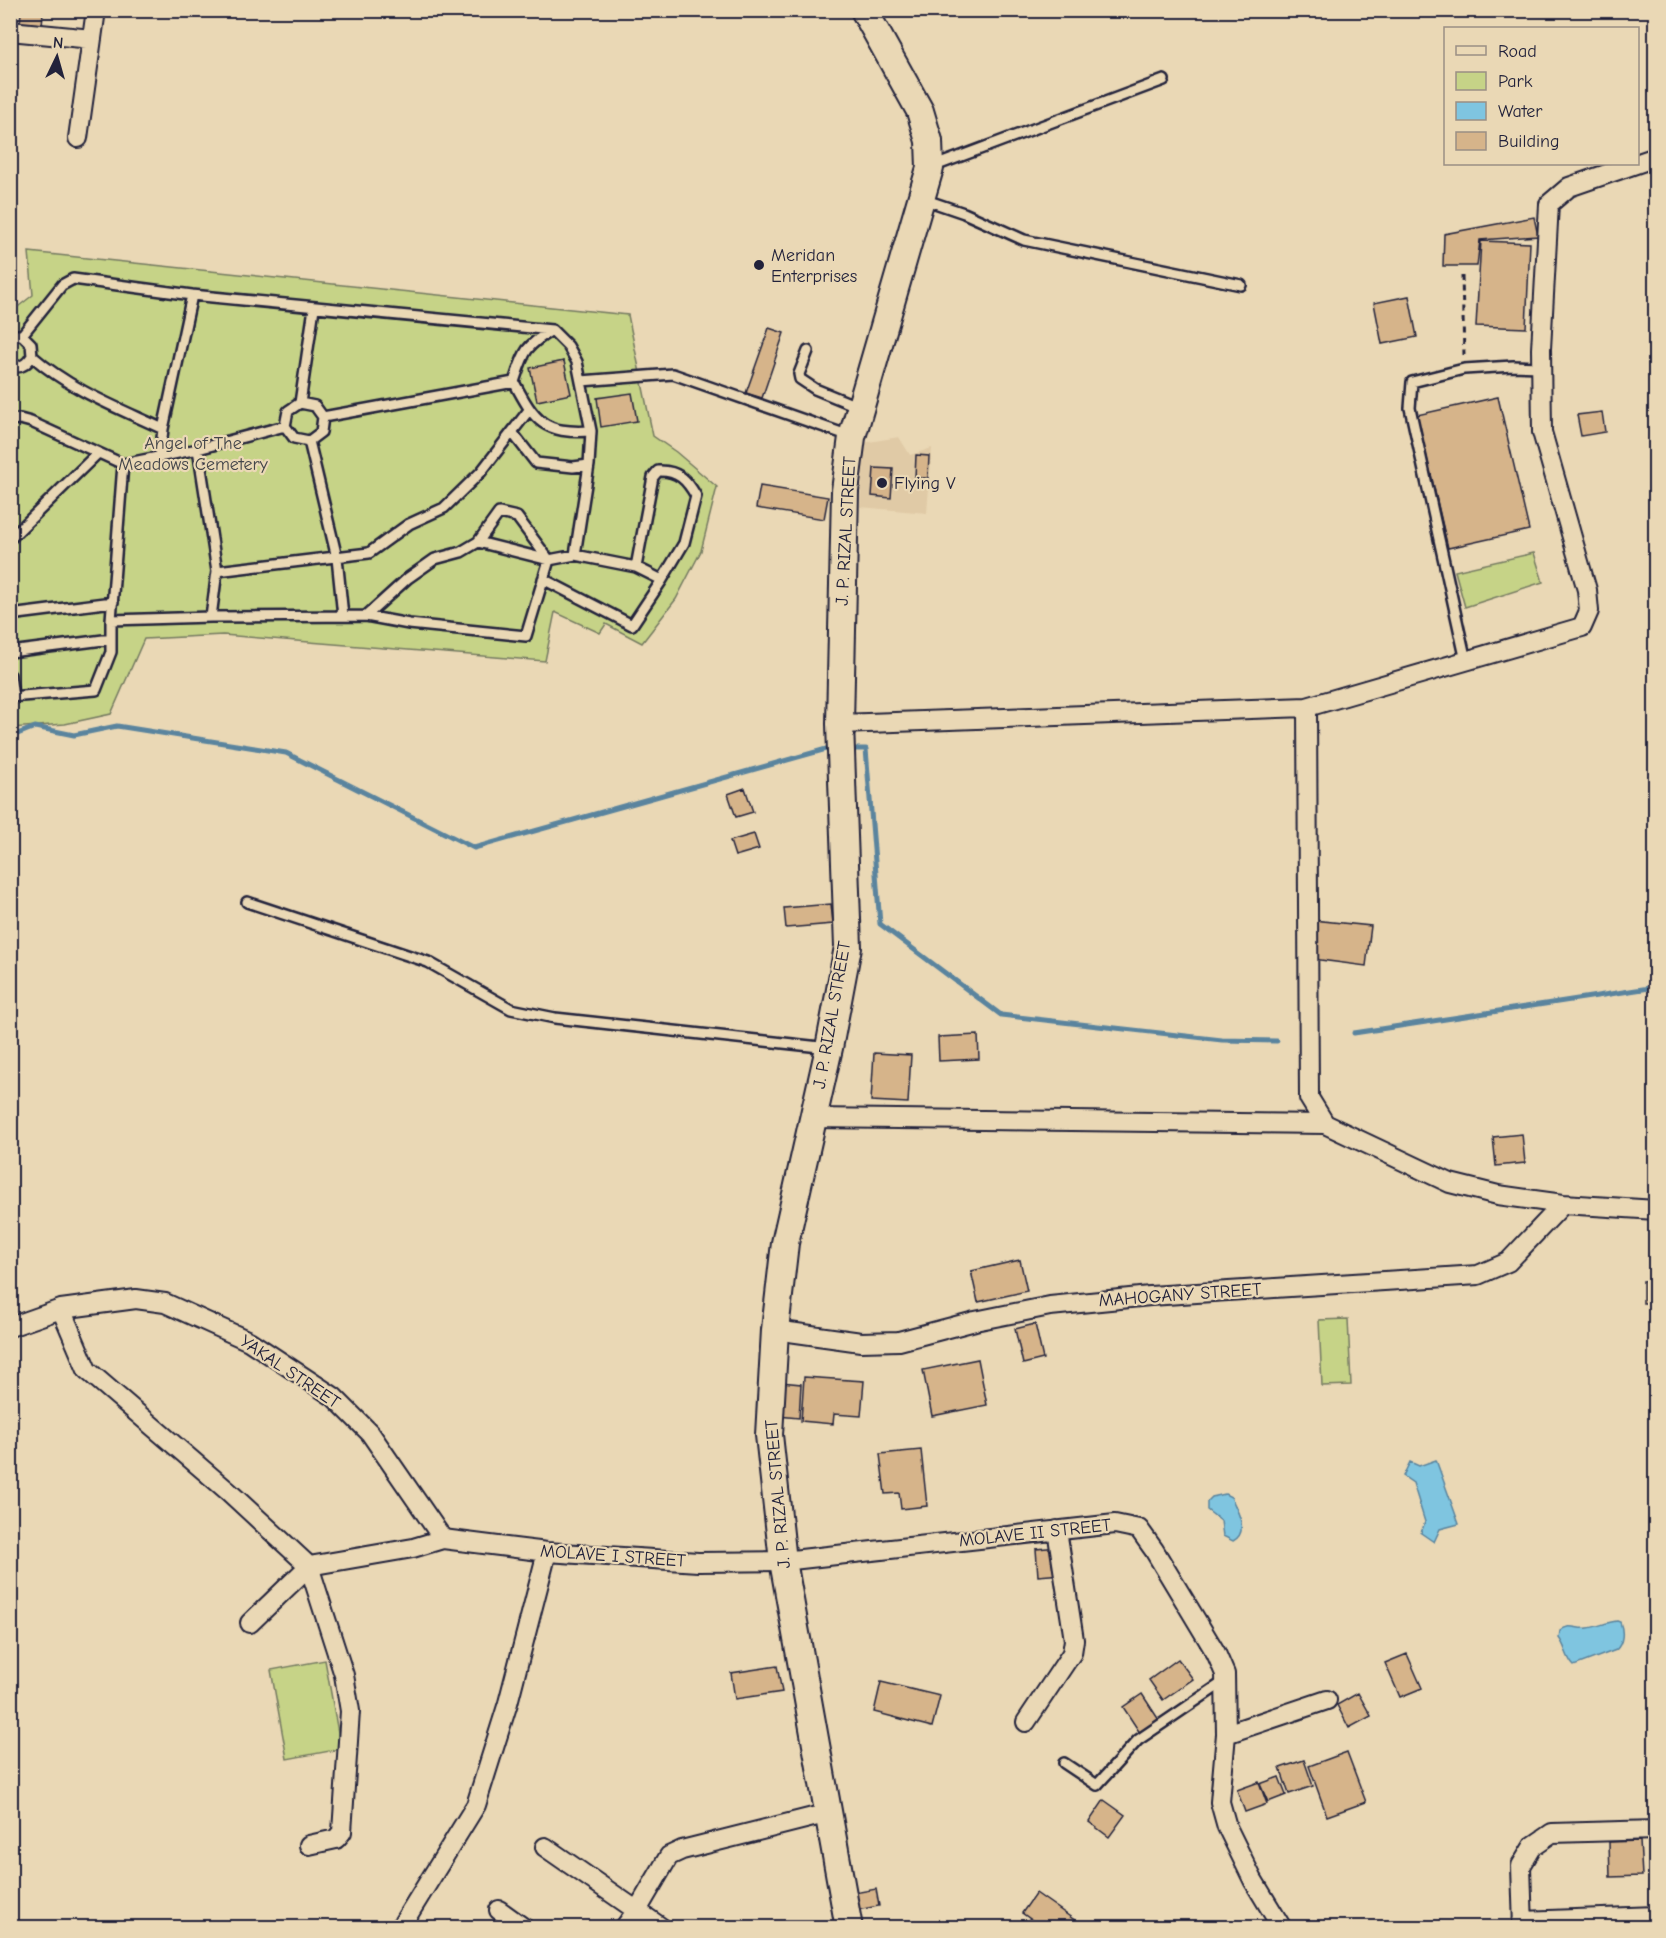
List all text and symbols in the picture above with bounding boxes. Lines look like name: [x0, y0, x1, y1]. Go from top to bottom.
north arrow: [27, 27, 87, 87]
legend: [1444, 27, 1639, 165]
text: N: [52, 34, 64, 52]
text: Road: [1498, 41, 1537, 62]
text: Park: [1498, 71, 1533, 92]
text: Water: [1498, 101, 1543, 122]
text: Building: [1498, 131, 1560, 152]
place label: Meridan Enterprises: [771, 245, 857, 287]
marker: Meridan Enterprises: [752, 258, 766, 272]
park label: Angel of The Meadows Cemetery: [118, 433, 269, 475]
street label: J. P. RIZAL STREET: [832, 455, 860, 606]
place label: Flying V: [894, 473, 956, 494]
marker: Flying V: [875, 476, 889, 490]
street label: J. P. RIZAL STREET: [809, 939, 855, 1090]
street label: MAHOGANY STREET: [1098, 1279, 1263, 1311]
street label: YAKAL STREET: [236, 1331, 345, 1414]
street label: J. P. RIZAL STREET: [761, 1418, 795, 1569]
street label: MOLAVE II STREET: [958, 1514, 1113, 1551]
street label: MOLAVE I STREET: [539, 1540, 687, 1572]

